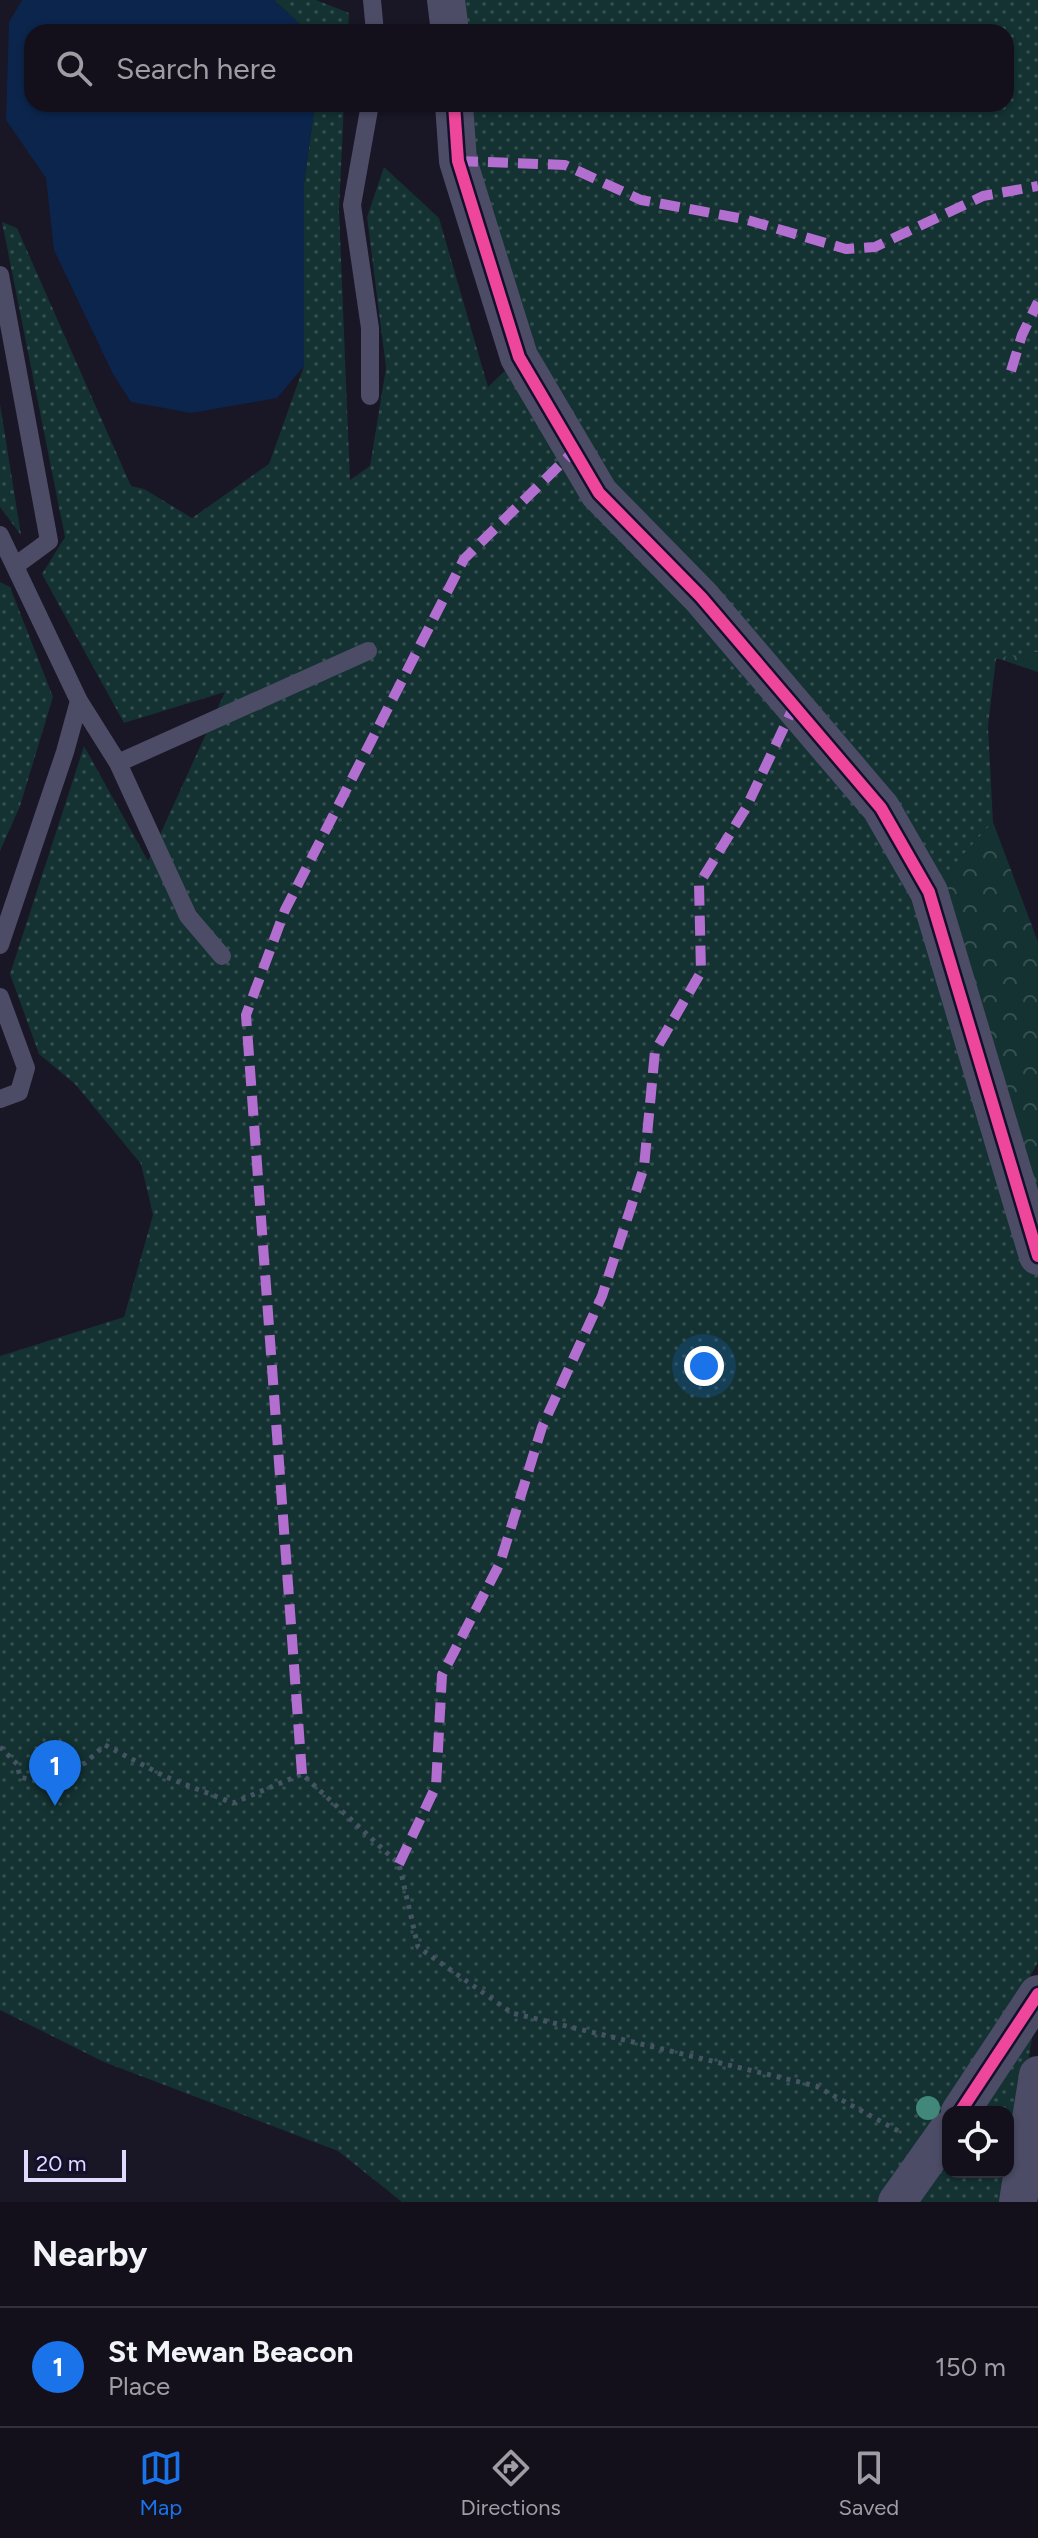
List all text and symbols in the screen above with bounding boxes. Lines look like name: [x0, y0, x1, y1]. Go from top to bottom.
search box: [24, 24, 1014, 112]
icon: search: [52, 46, 96, 90]
text: Search here: [116, 50, 276, 87]
your location: [684, 1346, 724, 1386]
pin: 1: [29, 1740, 81, 1806]
map controls: [942, 2106, 1014, 2178]
button: locate: [942, 2106, 1014, 2178]
scale bar: [24, 2146, 126, 2182]
text: 20 m: [36, 2150, 87, 2177]
text: Nearby: [32, 2234, 147, 2275]
text: St Mewan Beacon: [108, 2333, 354, 2370]
text: 1: [53, 2351, 63, 2383]
text: 150 m: [935, 2351, 1006, 2383]
text: Place: [108, 2370, 170, 2402]
tab: Map: [139, 2446, 183, 2521]
tab: Directions: [461, 2446, 561, 2521]
tab: Saved: [838, 2446, 899, 2521]

